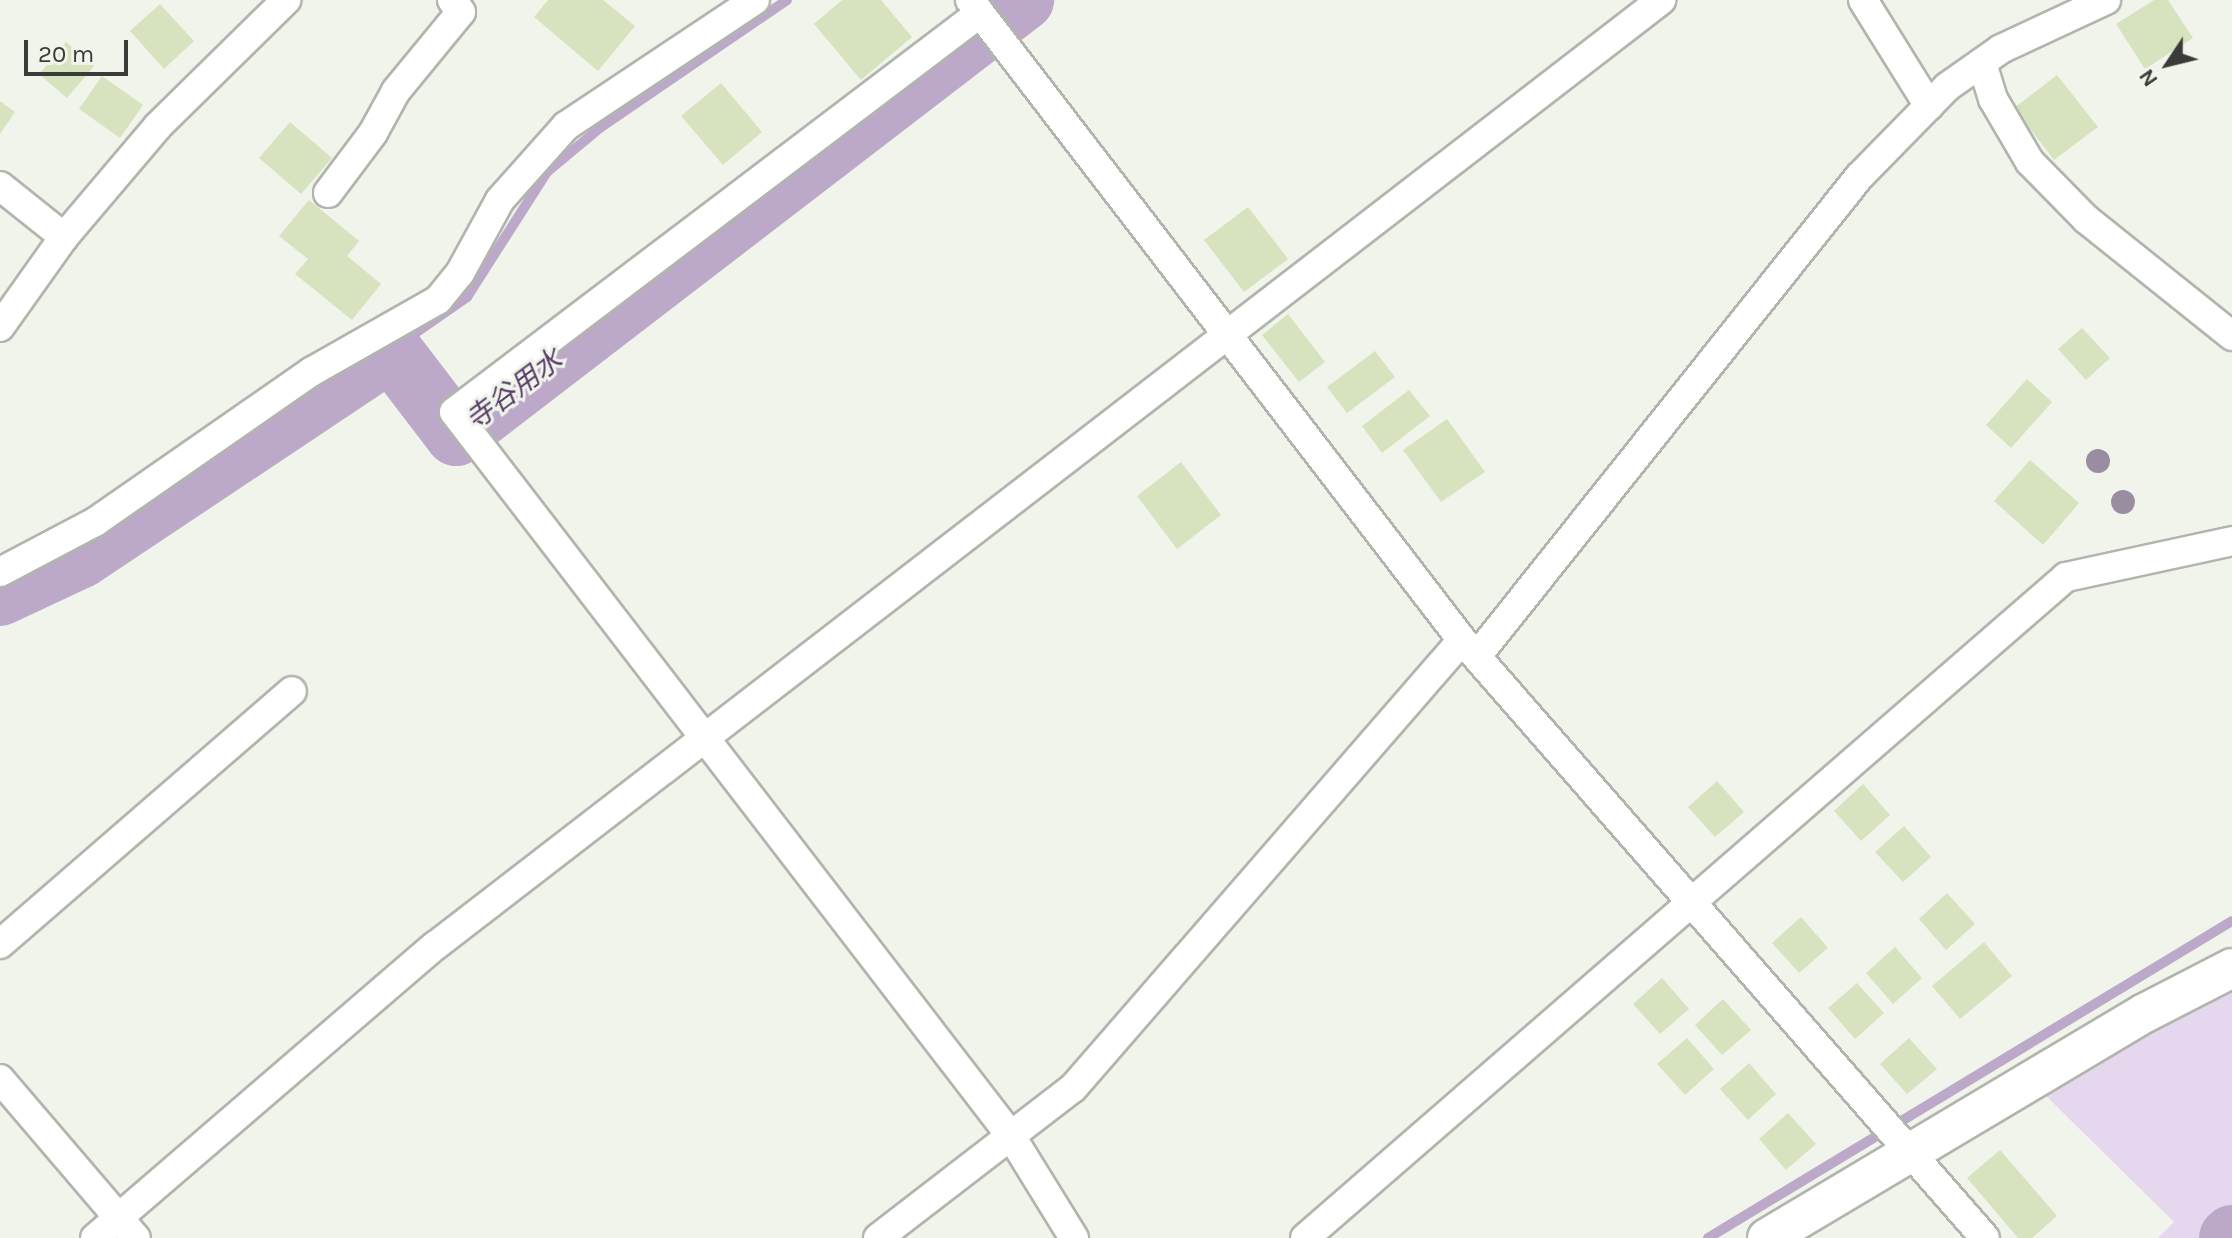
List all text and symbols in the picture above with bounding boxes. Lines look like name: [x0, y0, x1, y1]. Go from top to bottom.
scale bar: [28, 24, 132, 74]
north arrow: [2128, 24, 2208, 104]
text: 20 m: [38, 40, 94, 68]
text: N: [2133, 64, 2164, 92]
water label: 寺谷用水: [459, 343, 569, 437]

